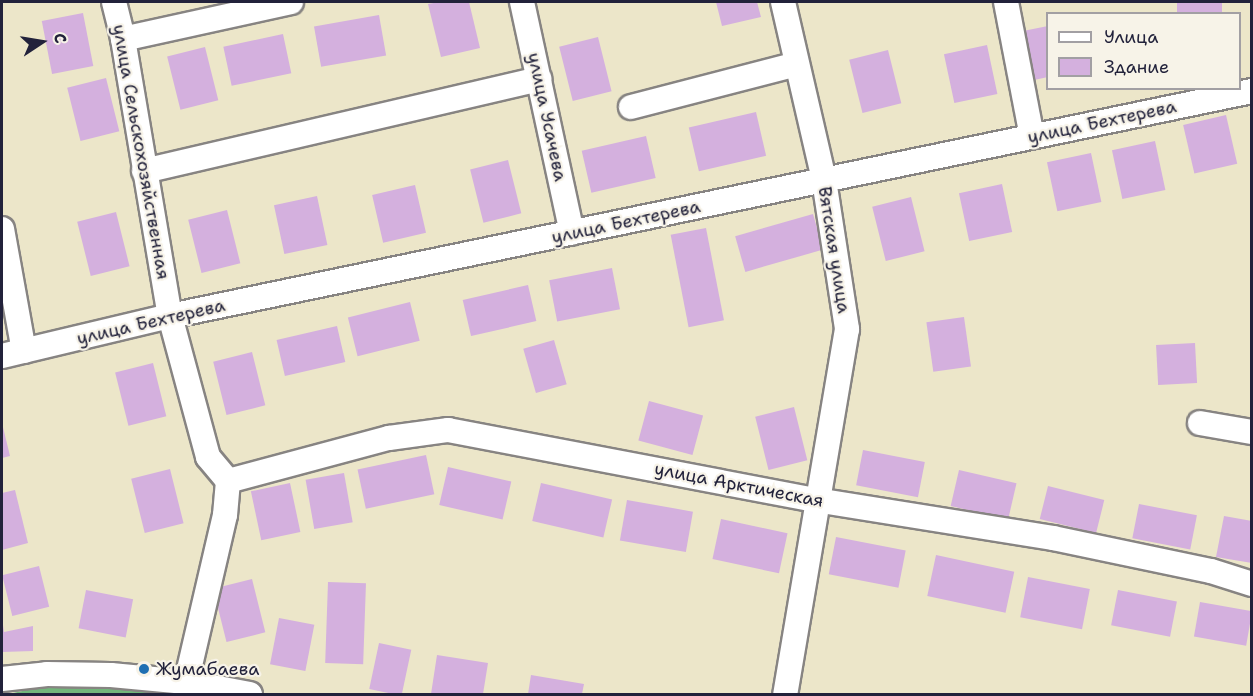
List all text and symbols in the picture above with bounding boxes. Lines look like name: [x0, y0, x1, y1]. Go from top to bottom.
north arrow: [12, 12, 72, 72]
legend: [1046, 12, 1241, 90]
street label: улица Сельскохозяйственная: [108, 23, 174, 281]
text: Улица: [1104, 25, 1158, 49]
text: С: [49, 31, 71, 45]
street label: улица Усачева: [523, 51, 571, 183]
text: Здание: [1104, 55, 1169, 79]
street label: улица Бехтерева: [1026, 96, 1178, 148]
street label: Вятская улица: [813, 185, 855, 315]
street label: улица Бехтерева: [550, 196, 702, 248]
street label: улица Бехтерева: [75, 294, 227, 350]
street label: улица Арктическая: [653, 458, 825, 512]
place label: Жумабаева: [156, 658, 259, 680]
marker: Жумабаева: [137, 662, 151, 676]

